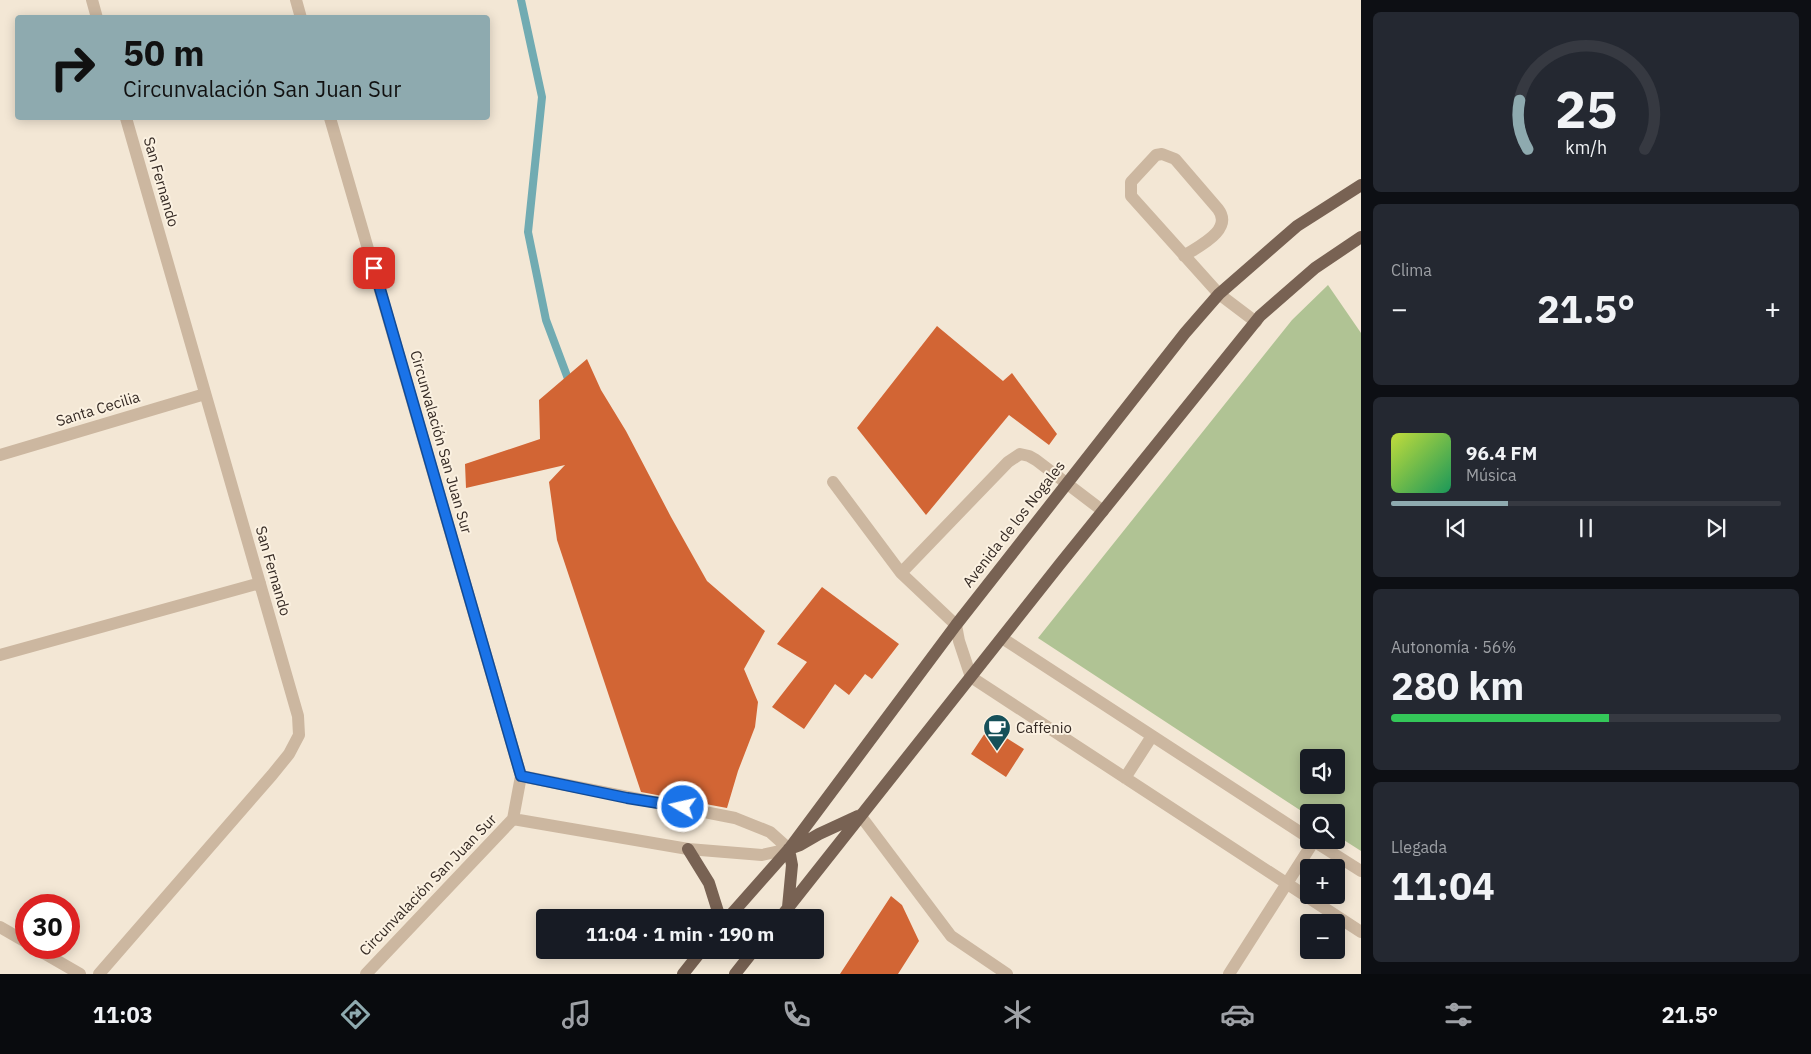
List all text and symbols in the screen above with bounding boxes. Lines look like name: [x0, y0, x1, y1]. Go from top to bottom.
text: 50 m: [123, 30, 205, 76]
icon: right: [40, 35, 105, 100]
text: Circunvalación San Juan Sur: [123, 74, 401, 103]
text: 25: [1555, 75, 1617, 142]
street label: San Fernando: [140, 135, 183, 229]
text: km/h: [1565, 136, 1607, 159]
pin: [353, 247, 395, 289]
icon: arrive: [360, 254, 388, 282]
text: Clima: [1391, 260, 1432, 280]
text: 21.5°: [1537, 284, 1635, 333]
text: −: [1391, 290, 1408, 327]
text: +: [1764, 290, 1781, 327]
street label: Circunvalación San Juan Sur: [406, 348, 477, 536]
street label: Santa Cecilia: [54, 387, 142, 430]
text: 96.4 FM: [1466, 441, 1537, 465]
street label: Avenida de los Nogales: [958, 457, 1069, 591]
text: Música: [1466, 465, 1516, 485]
icon: previous: [1442, 514, 1470, 542]
icon: pause: [1572, 514, 1600, 542]
icon: next: [1702, 514, 1730, 542]
street label: San Fernando: [252, 524, 295, 618]
text: Autonomía · 56%: [1391, 637, 1516, 657]
text: 280 km: [1391, 661, 1524, 710]
cafe icon: Caffenio: [982, 713, 1012, 752]
place label: Caffenio: [1016, 718, 1072, 737]
map controls: [1300, 749, 1345, 959]
button: sound: [1300, 749, 1345, 794]
position arrow: [656, 780, 708, 832]
button: search: [1300, 804, 1345, 849]
street label: Circunvalación San Juan Sur: [355, 809, 501, 960]
text: Llegada: [1391, 837, 1447, 857]
button: +: [1300, 859, 1345, 904]
text: 11:04: [1391, 861, 1495, 910]
speed limit sign: 30: [15, 894, 80, 959]
button: −: [1300, 914, 1345, 959]
text: 11:04 · 1 min · 190 m: [586, 922, 774, 946]
icon: directions: [338, 997, 373, 1032]
icon: music: [559, 997, 594, 1032]
icon: phone: [779, 997, 814, 1032]
icon: climate: [1000, 997, 1035, 1032]
icon: car: [1220, 997, 1255, 1032]
icon: filters: [1441, 997, 1476, 1032]
text: 11:03: [93, 1000, 153, 1029]
text: 21.5°: [1661, 1000, 1718, 1029]

